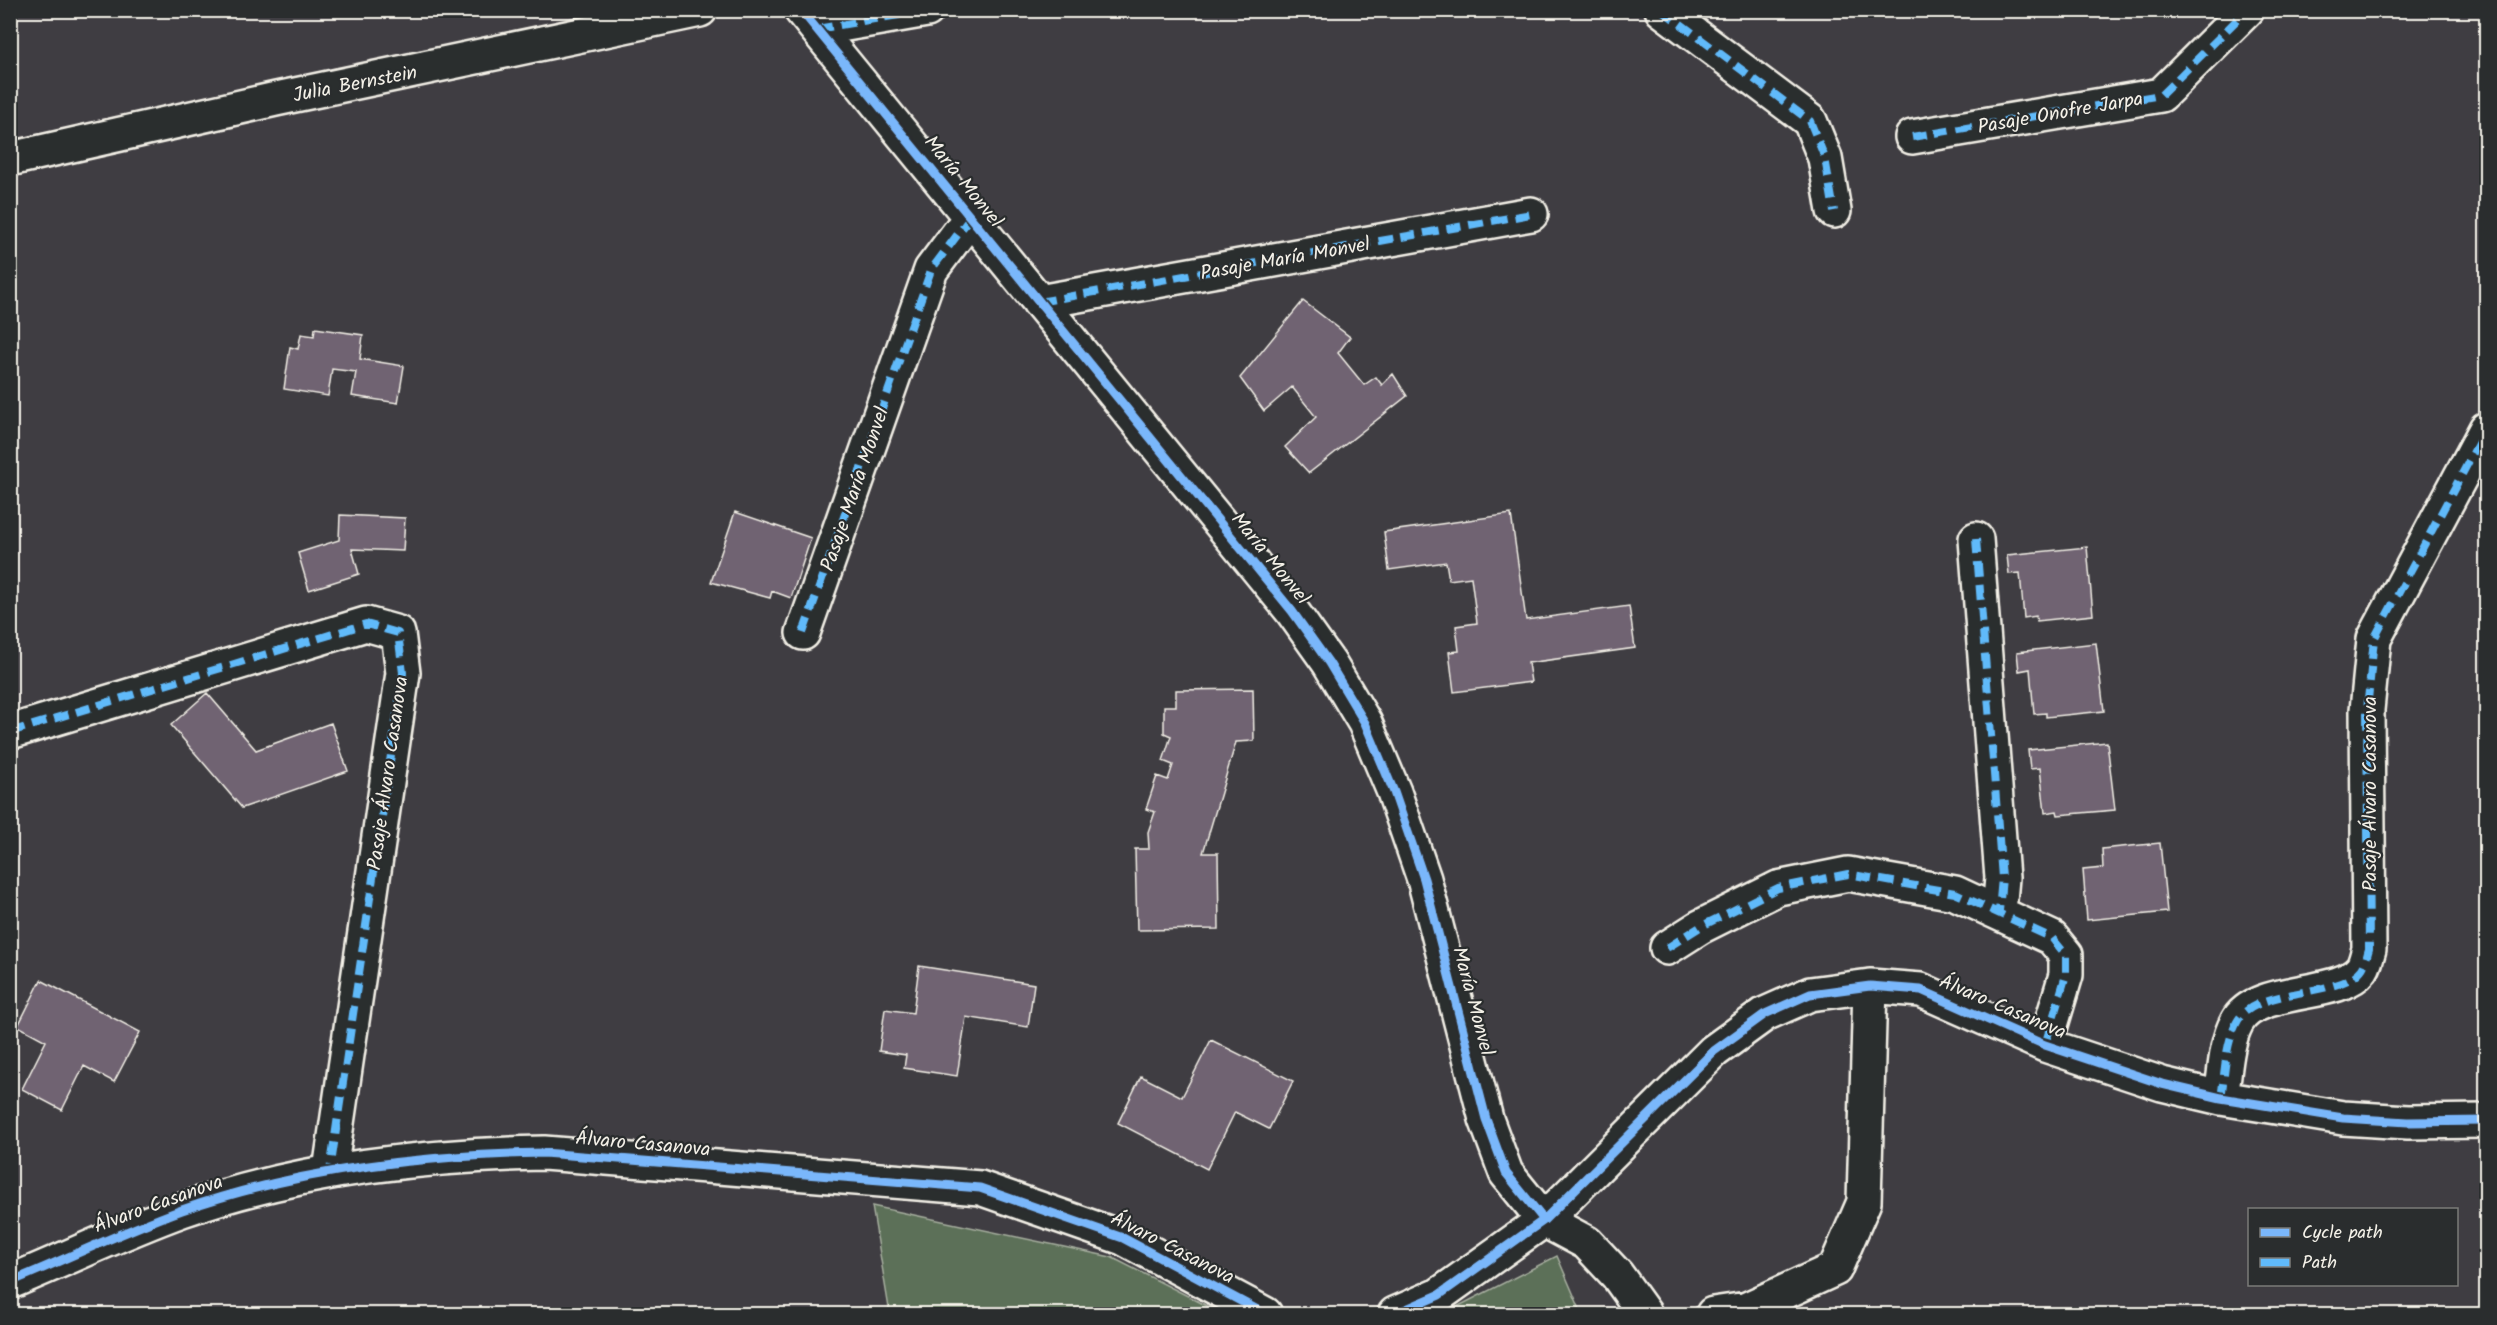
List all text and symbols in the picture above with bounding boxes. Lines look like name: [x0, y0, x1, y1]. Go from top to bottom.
street label: Julia Bernstein: [291, 57, 420, 113]
street label: Pasaje Onofre Jarpa: [1975, 84, 2146, 144]
street label: María Monvel: [915, 129, 1010, 236]
street label: Pasaje María Monvel: [1198, 229, 1373, 291]
street label: Pasaje María Monvel: [813, 403, 899, 576]
street label: María Monvel: [1222, 506, 1317, 613]
street label: Pasaje Álvaro Casanova: [360, 674, 418, 872]
street label: Pasaje Álvaro Casanova: [2355, 696, 2387, 892]
street label: María Monvel: [1442, 943, 1502, 1060]
street label: Álvaro Casanova: [1934, 967, 2071, 1049]
street label: Álvaro Casanova: [574, 1123, 712, 1167]
street label: Álvaro Casanova: [90, 1167, 228, 1243]
street label: Álvaro Casanova: [1105, 1204, 1240, 1294]
legend: [2248, 1208, 2458, 1286]
text: Cycle path: [2302, 1219, 2383, 1248]
text: Path: [2302, 1249, 2337, 1278]

